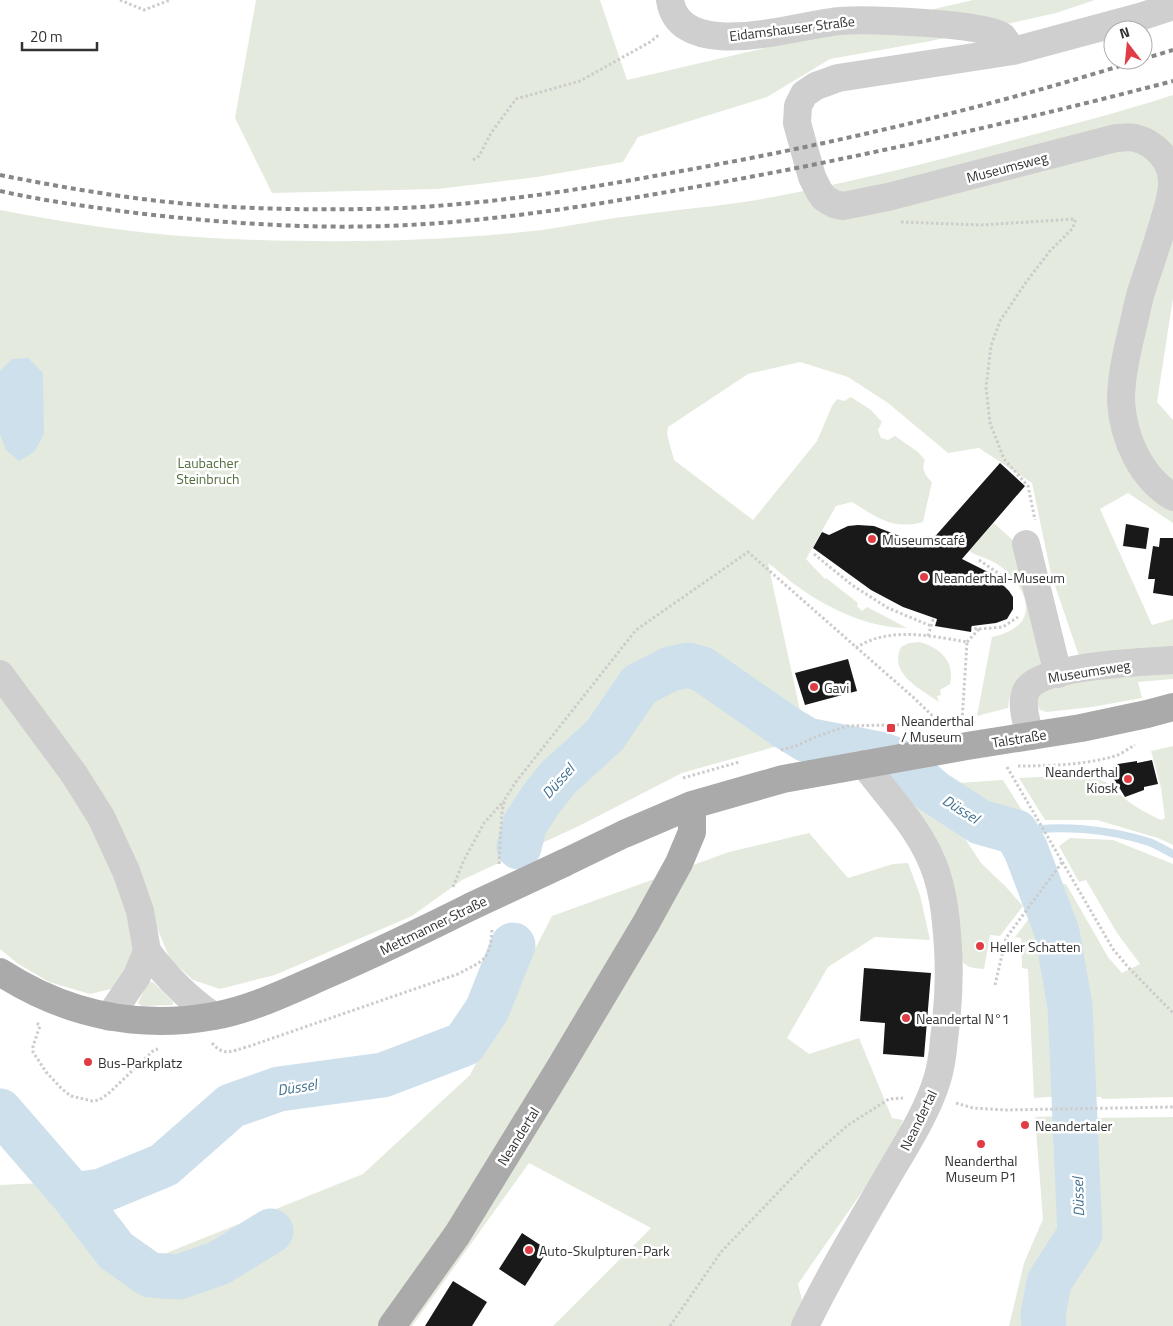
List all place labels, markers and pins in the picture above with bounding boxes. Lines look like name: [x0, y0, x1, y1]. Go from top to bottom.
place label: Museumscafé: [882, 529, 965, 550]
marker: Museumscafé: [866, 533, 878, 545]
place label: Neanderthal-Museum: [934, 567, 1065, 588]
marker: Neanderthal-Museum: [918, 571, 930, 583]
place label: Gavi: [824, 677, 849, 698]
marker: Gavi: [808, 681, 820, 693]
place label: Neanderthal / Museum: [901, 710, 974, 747]
marker: Neanderthal / Museum: [885, 722, 897, 734]
place label: Neanderthal Kiosk: [1045, 761, 1118, 798]
marker: Neanderthal Kiosk: [1122, 773, 1134, 785]
place label: Heller Schatten: [990, 936, 1081, 957]
marker: Heller Schatten: [974, 940, 986, 952]
place label: Neandertal N°1: [916, 1008, 1010, 1029]
marker: Neandertal N°1: [900, 1012, 912, 1024]
place label: Bus-Parkplatz: [98, 1052, 182, 1073]
marker: Bus-Parkplatz: [82, 1056, 94, 1068]
place label: Neandertaler: [1035, 1115, 1113, 1136]
marker: Neandertaler: [1019, 1119, 1031, 1131]
marker: Neanderthal Museum P1: [975, 1138, 987, 1150]
place label: Neanderthal Museum P1: [945, 1150, 1018, 1187]
place label: Auto-Skulpturen-Park: [539, 1240, 670, 1261]
marker: Auto-Skulpturen-Park: [523, 1244, 535, 1256]

